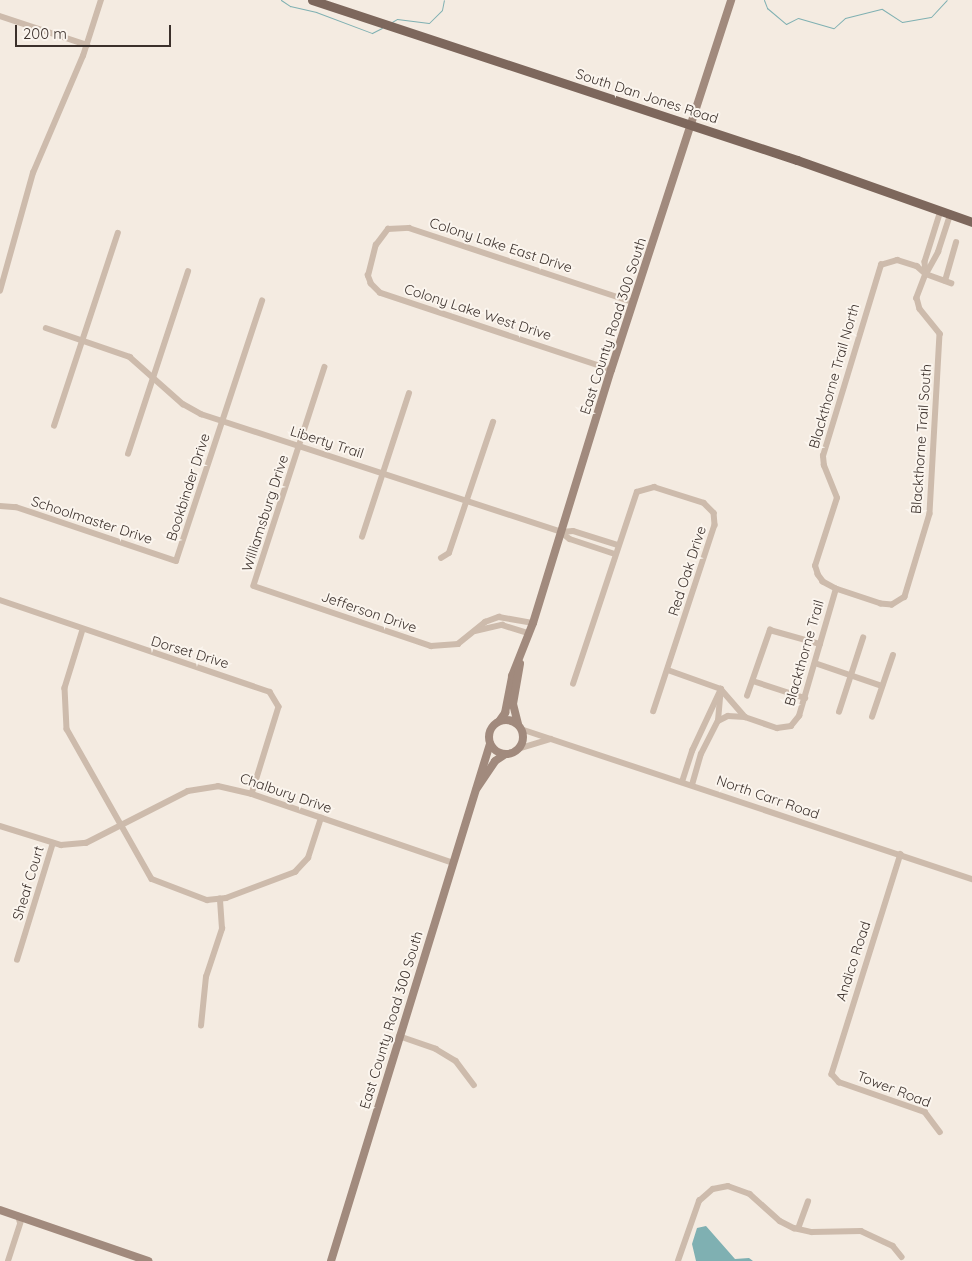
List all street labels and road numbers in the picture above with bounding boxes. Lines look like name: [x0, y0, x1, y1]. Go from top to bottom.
street label: South Dan Jones Road: [574, 65, 720, 127]
street label: Colony Lake East Drive: [428, 214, 574, 276]
street label: East County Road 300 South: [576, 235, 650, 417]
street label: Colony Lake West Drive: [402, 280, 554, 344]
street label: Blackthorne Trail North: [805, 302, 863, 450]
street label: Blackthorne Trail South: [907, 363, 935, 515]
street label: Liberty Trail: [288, 422, 366, 462]
street label: Bookbinder Drive: [163, 431, 213, 543]
street label: Williamsburg Drive: [238, 453, 292, 573]
street label: Schoolmaster Drive: [29, 492, 155, 548]
street label: Red Oak Drive: [665, 524, 709, 618]
street label: Jefferson Drive: [319, 588, 419, 636]
street label: Blackthorne Trail: [781, 598, 827, 708]
street label: Dorset Drive: [149, 632, 231, 672]
street label: Chalbury Drive: [238, 769, 334, 817]
street label: North Carr Road: [714, 772, 822, 822]
street label: Sheaf Court: [9, 844, 47, 922]
street label: Andico Road: [832, 919, 874, 1003]
street label: East County Road 300 South: [356, 929, 426, 1111]
street label: Tower Road: [855, 1067, 933, 1111]

